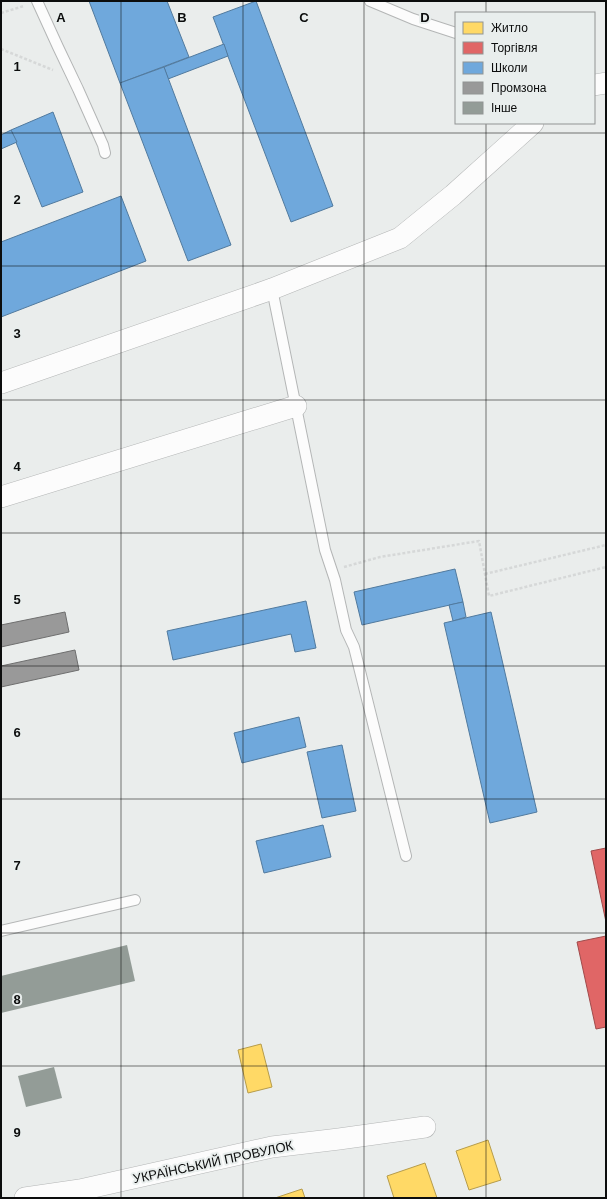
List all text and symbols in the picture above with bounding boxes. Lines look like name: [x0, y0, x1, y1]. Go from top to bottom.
text: A: [56, 10, 66, 25]
text: B: [177, 10, 187, 25]
text: C: [299, 10, 309, 25]
text: D: [420, 10, 430, 25]
legend: [455, 12, 595, 124]
text: Житло: [491, 21, 528, 35]
text: Торгівля: [491, 41, 537, 55]
text: 1: [13, 59, 21, 74]
text: Школи: [491, 61, 528, 75]
text: Промзона: [491, 81, 547, 95]
text: Інше: [491, 101, 518, 115]
text: 2: [13, 192, 21, 207]
text: 3: [13, 326, 21, 341]
text: 4: [13, 459, 21, 474]
text: 5: [13, 592, 21, 607]
text: 6: [13, 725, 21, 740]
text: 7: [13, 858, 21, 873]
text: 8: [13, 992, 21, 1007]
text: 9: [13, 1125, 21, 1140]
street label: УКРАЇНСЬКИЙ ПРОВУЛОК: [132, 1138, 295, 1186]

